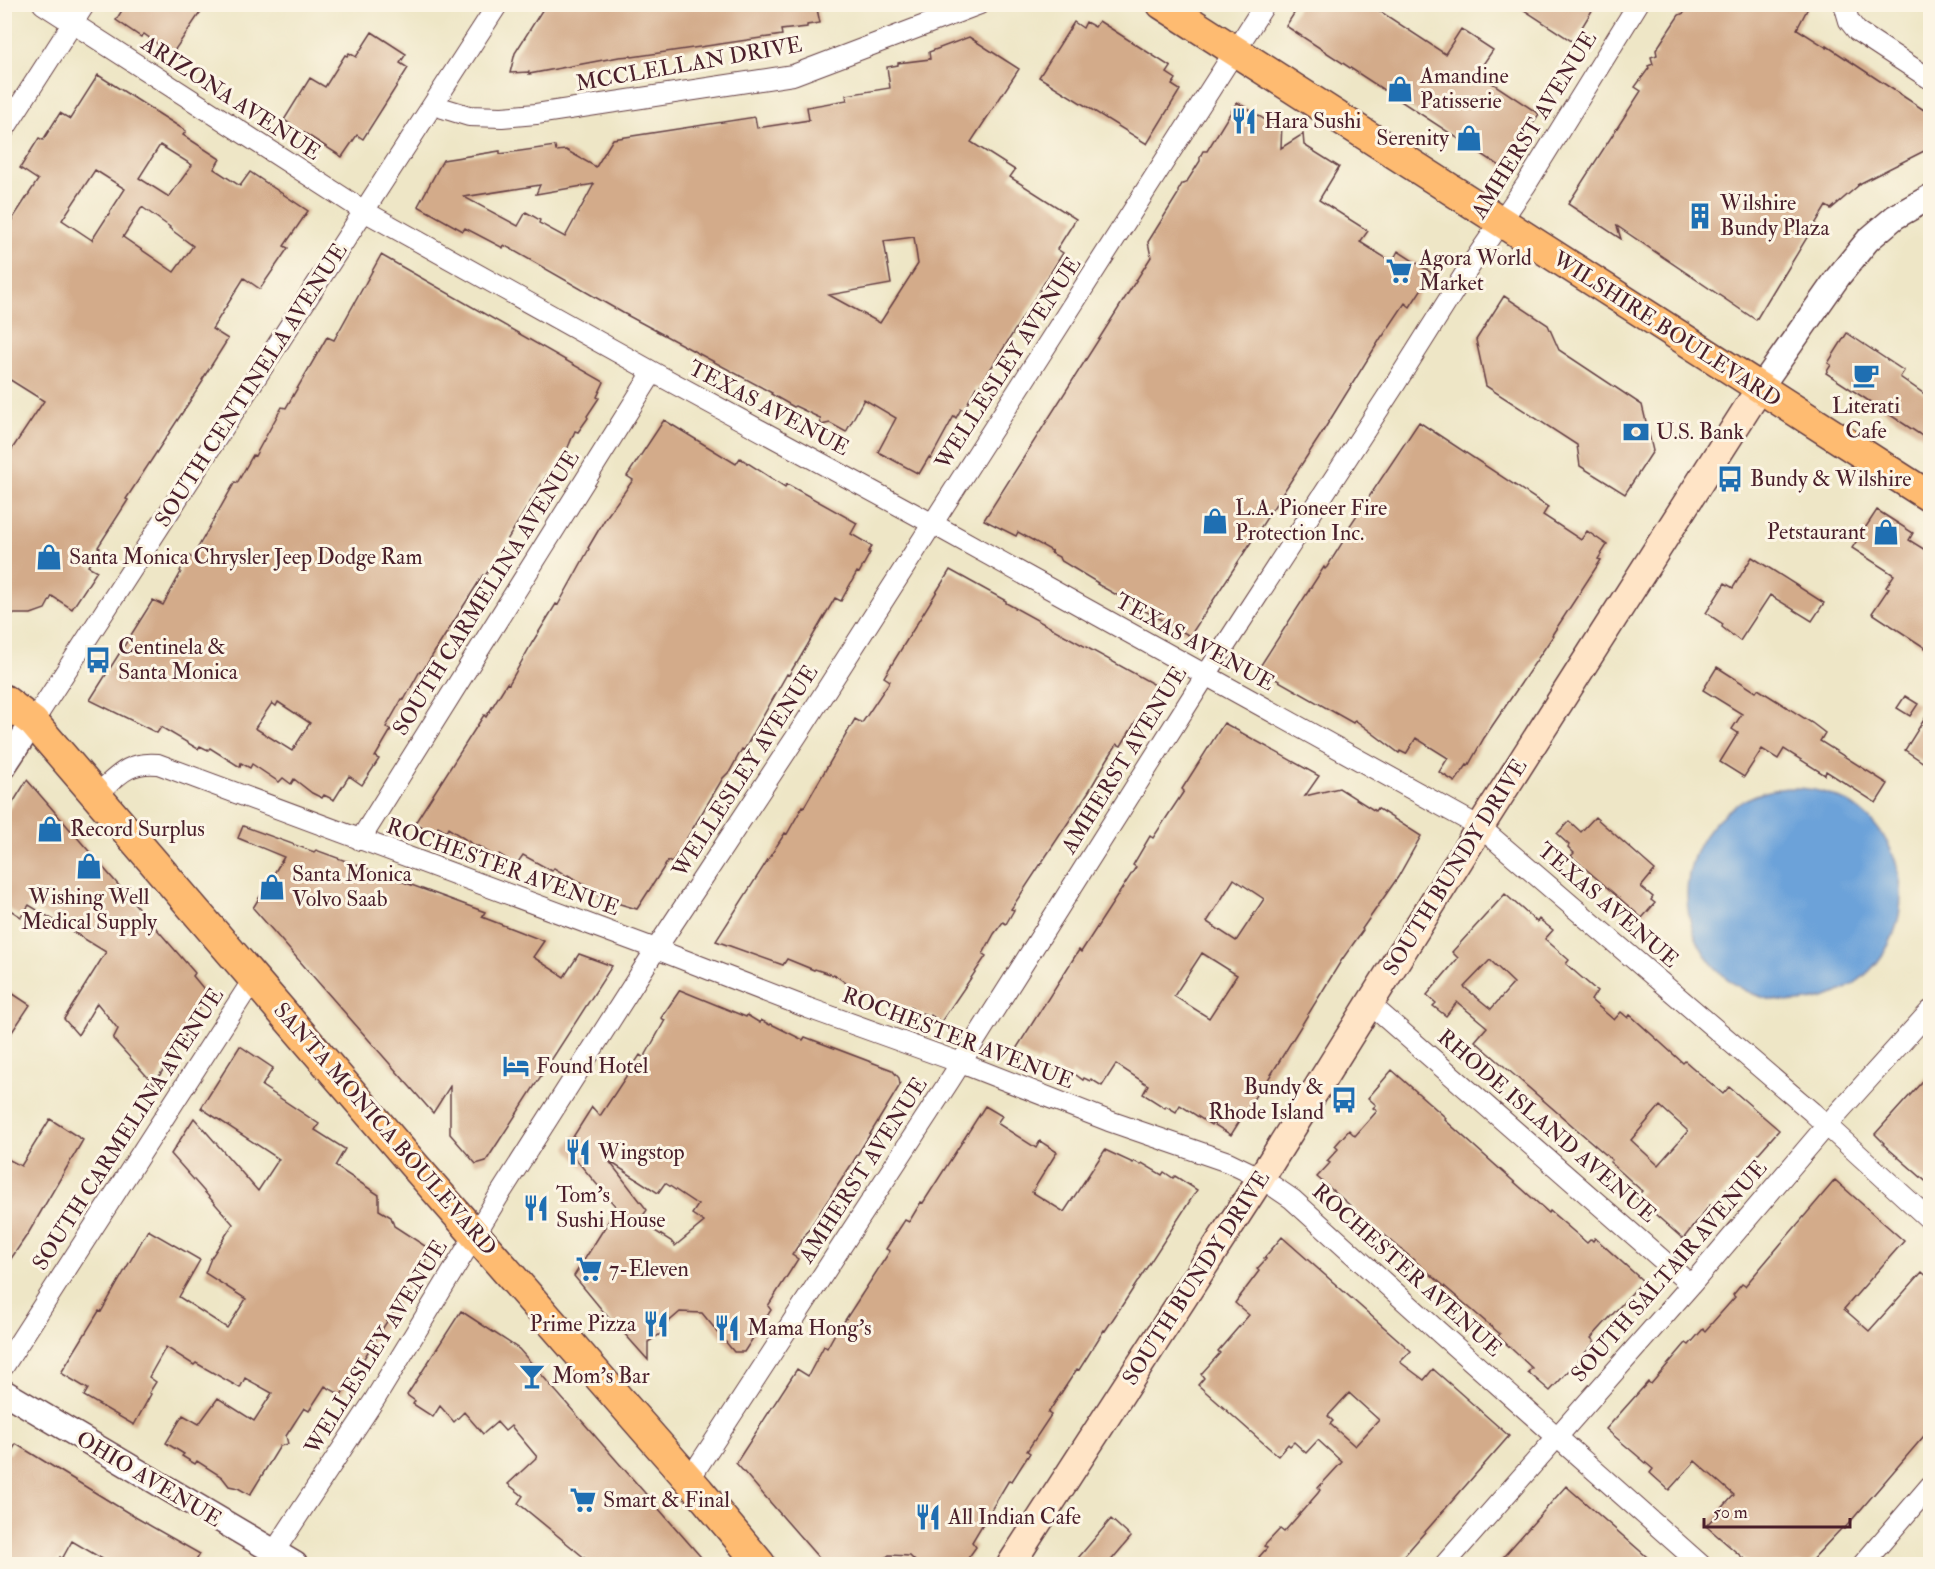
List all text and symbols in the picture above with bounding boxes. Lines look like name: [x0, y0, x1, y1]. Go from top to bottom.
street label: AMHERST AVENUE: [1464, 26, 1603, 225]
street label: ARIZONA AVENUE: [135, 29, 326, 167]
street label: MCCLELLAN DRIVE: [574, 30, 805, 98]
place label: Amandine Patisserie: [1419, 62, 1509, 115]
shop icon: Amandine Patisserie: [1385, 74, 1415, 104]
restaurant icon: Hara Sushi: [1229, 106, 1259, 136]
place label: Hara Sushi: [1264, 107, 1361, 135]
shop icon: Serenity: [1454, 123, 1484, 153]
place label: Serenity: [1376, 124, 1449, 152]
place label: Wilshire Bundy Plaza: [1719, 189, 1830, 242]
building icon: Wilshire Bundy Plaza: [1685, 201, 1715, 231]
street label: SOUTH CENTINELA AVENUE: [149, 238, 353, 532]
place label: Agora World Market: [1418, 244, 1532, 297]
street label: WILSHIRE BOULEVARD: [1547, 244, 1787, 413]
street label: WELLESLEY AVENUE: [928, 251, 1087, 475]
supermarket icon: Agora World Market: [1384, 256, 1414, 286]
street label: TEXAS AVENUE: [684, 354, 854, 462]
cafe icon: Literati Cafe: [1851, 360, 1881, 390]
place label: Literati Cafe: [1832, 392, 1900, 445]
bank icon: U.S. Bank: [1621, 417, 1651, 447]
place label: U.S. Bank: [1656, 418, 1745, 446]
street label: SOUTH CARMELINA AVENUE: [386, 445, 586, 741]
bus stop icon: Bundy & Wilshire: [1715, 464, 1745, 494]
place label: Bundy & Wilshire: [1750, 465, 1911, 493]
place label: L.A. Pioneer Fire Protection Inc.: [1235, 494, 1387, 547]
shop icon: L.A. Pioneer Fire Protection Inc.: [1200, 506, 1230, 536]
shop icon: Petstaurant: [1871, 517, 1901, 547]
place label: Petstaurant: [1767, 518, 1866, 546]
shop icon: Santa Monica Chrysler Jeep Dodge Ram: [34, 542, 64, 572]
place label: Santa Monica Chrysler Jeep Dodge Ram: [69, 543, 422, 572]
street label: TEXAS AVENUE: [1110, 587, 1280, 697]
place label: Centinela & Santa Monica: [118, 633, 239, 686]
bus stop icon: Centinela & Santa Monica: [83, 645, 113, 675]
street label: WELLESLEY AVENUE: [665, 659, 824, 883]
street label: AMHERST AVENUE: [1054, 661, 1193, 860]
street label: SOUTH BUNDY DRIVE: [1377, 753, 1533, 981]
street label: ROCHESTER AVENUE: [383, 812, 623, 922]
shop icon: Record Surplus: [35, 814, 65, 844]
place label: Record Surplus: [70, 815, 205, 844]
street label: TEXAS AVENUE: [1532, 836, 1684, 974]
shop icon: Wishing Well Medical Supply: [74, 851, 104, 881]
place label: Santa Monica Volvo Saab: [292, 860, 413, 913]
shop icon: Santa Monica Volvo Saab: [257, 872, 287, 902]
place label: Wishing Well Medical Supply: [21, 883, 157, 937]
street label: ROCHESTER AVENUE: [838, 981, 1078, 1095]
street label: SOUTH CARMELINA AVENUE: [26, 982, 230, 1275]
street label: SANTA MONICA BOULEVARD: [267, 997, 503, 1261]
street label: RHODE ISLAND AVENUE: [1432, 1023, 1662, 1229]
hotel icon: Found Hotel: [501, 1051, 531, 1081]
place label: Found Hotel: [536, 1052, 649, 1080]
street label: AMHERST AVENUE: [792, 1072, 934, 1269]
place label: Bundy & Rhode Island: [1208, 1073, 1324, 1126]
bus stop icon: Bundy & Rhode Island: [1329, 1085, 1359, 1115]
restaurant icon: Wingstop: [563, 1137, 593, 1167]
place label: Wingstop: [597, 1138, 685, 1167]
street label: SOUTH SALTAIR AVENUE: [1565, 1154, 1773, 1388]
street label: SOUTH BUNDY DRIVE: [1116, 1165, 1276, 1391]
street label: ROCHESTER AVENUE: [1306, 1177, 1508, 1363]
place label: Tom's Sushi House: [556, 1181, 665, 1234]
restaurant icon: Tom's Sushi House: [521, 1193, 551, 1223]
street label: WELLESLEY AVENUE: [298, 1234, 454, 1460]
supermarket icon: 7-Eleven: [574, 1254, 604, 1284]
place label: 7-Eleven: [609, 1255, 689, 1283]
restaurant icon: Prime Pizza: [641, 1309, 671, 1339]
place label: Prime Pizza: [529, 1310, 637, 1338]
restaurant icon: Mama Hong's: [712, 1313, 742, 1343]
place label: Mama Hong's: [747, 1314, 872, 1342]
bar icon: Mom's Bar: [517, 1361, 547, 1391]
place label: Mom's Bar: [552, 1362, 650, 1390]
street label: OHIO AVENUE: [71, 1425, 227, 1534]
supermarket icon: Smart & Final: [568, 1485, 598, 1515]
place label: Smart & Final: [603, 1486, 730, 1514]
scale bar: [1704, 1491, 1850, 1529]
text: 50 m: [1713, 1501, 1748, 1524]
restaurant icon: All Indian Cafe: [913, 1502, 943, 1532]
place label: All Indian Cafe: [947, 1503, 1081, 1531]

